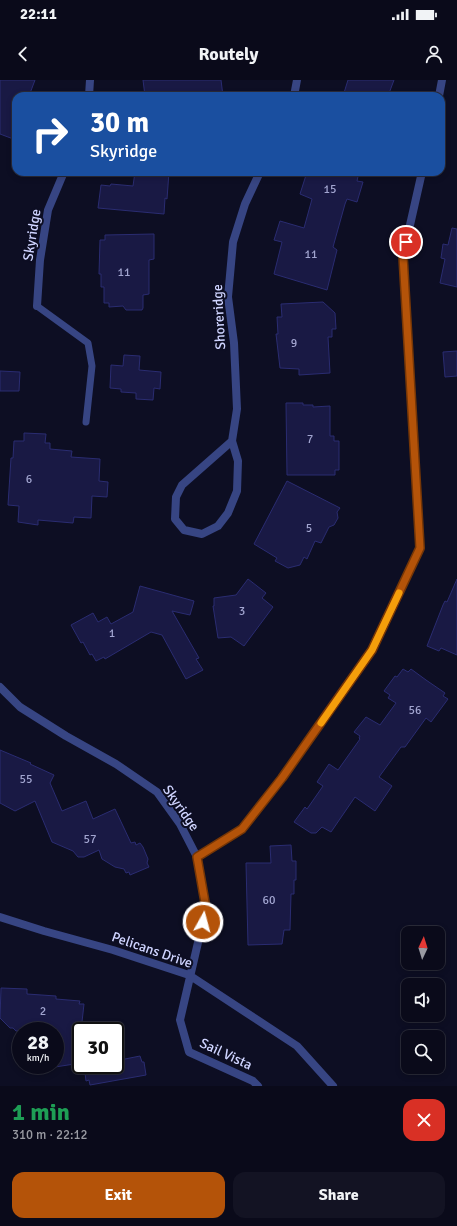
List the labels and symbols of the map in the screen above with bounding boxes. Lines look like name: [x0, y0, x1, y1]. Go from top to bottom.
house number: 15: [324, 182, 336, 197]
street label: Skyridge: [20, 208, 44, 262]
pin: [389, 225, 423, 259]
house number: 11: [305, 247, 317, 262]
house number: 11: [118, 265, 130, 280]
street label: Shoreridge: [209, 284, 229, 350]
house number: 9: [291, 336, 297, 351]
house number: 7: [307, 432, 313, 447]
house number: 6: [26, 472, 32, 487]
house number: 5: [306, 521, 312, 536]
house number: 3: [239, 604, 245, 619]
house number: 1: [109, 626, 115, 641]
house number: 56: [409, 703, 421, 718]
house number: 55: [20, 772, 32, 787]
street label: Skyridge: [159, 782, 203, 834]
house number: 57: [84, 832, 96, 847]
house number: 60: [263, 893, 275, 908]
position arrow: [182, 901, 224, 943]
north arrow: [401, 926, 445, 970]
street label: Pelicans Drive: [109, 928, 195, 972]
house number: 2: [40, 1004, 46, 1019]
speed limit sign: 30: [72, 1022, 124, 1074]
street label: Sail Vista: [197, 1034, 255, 1074]

